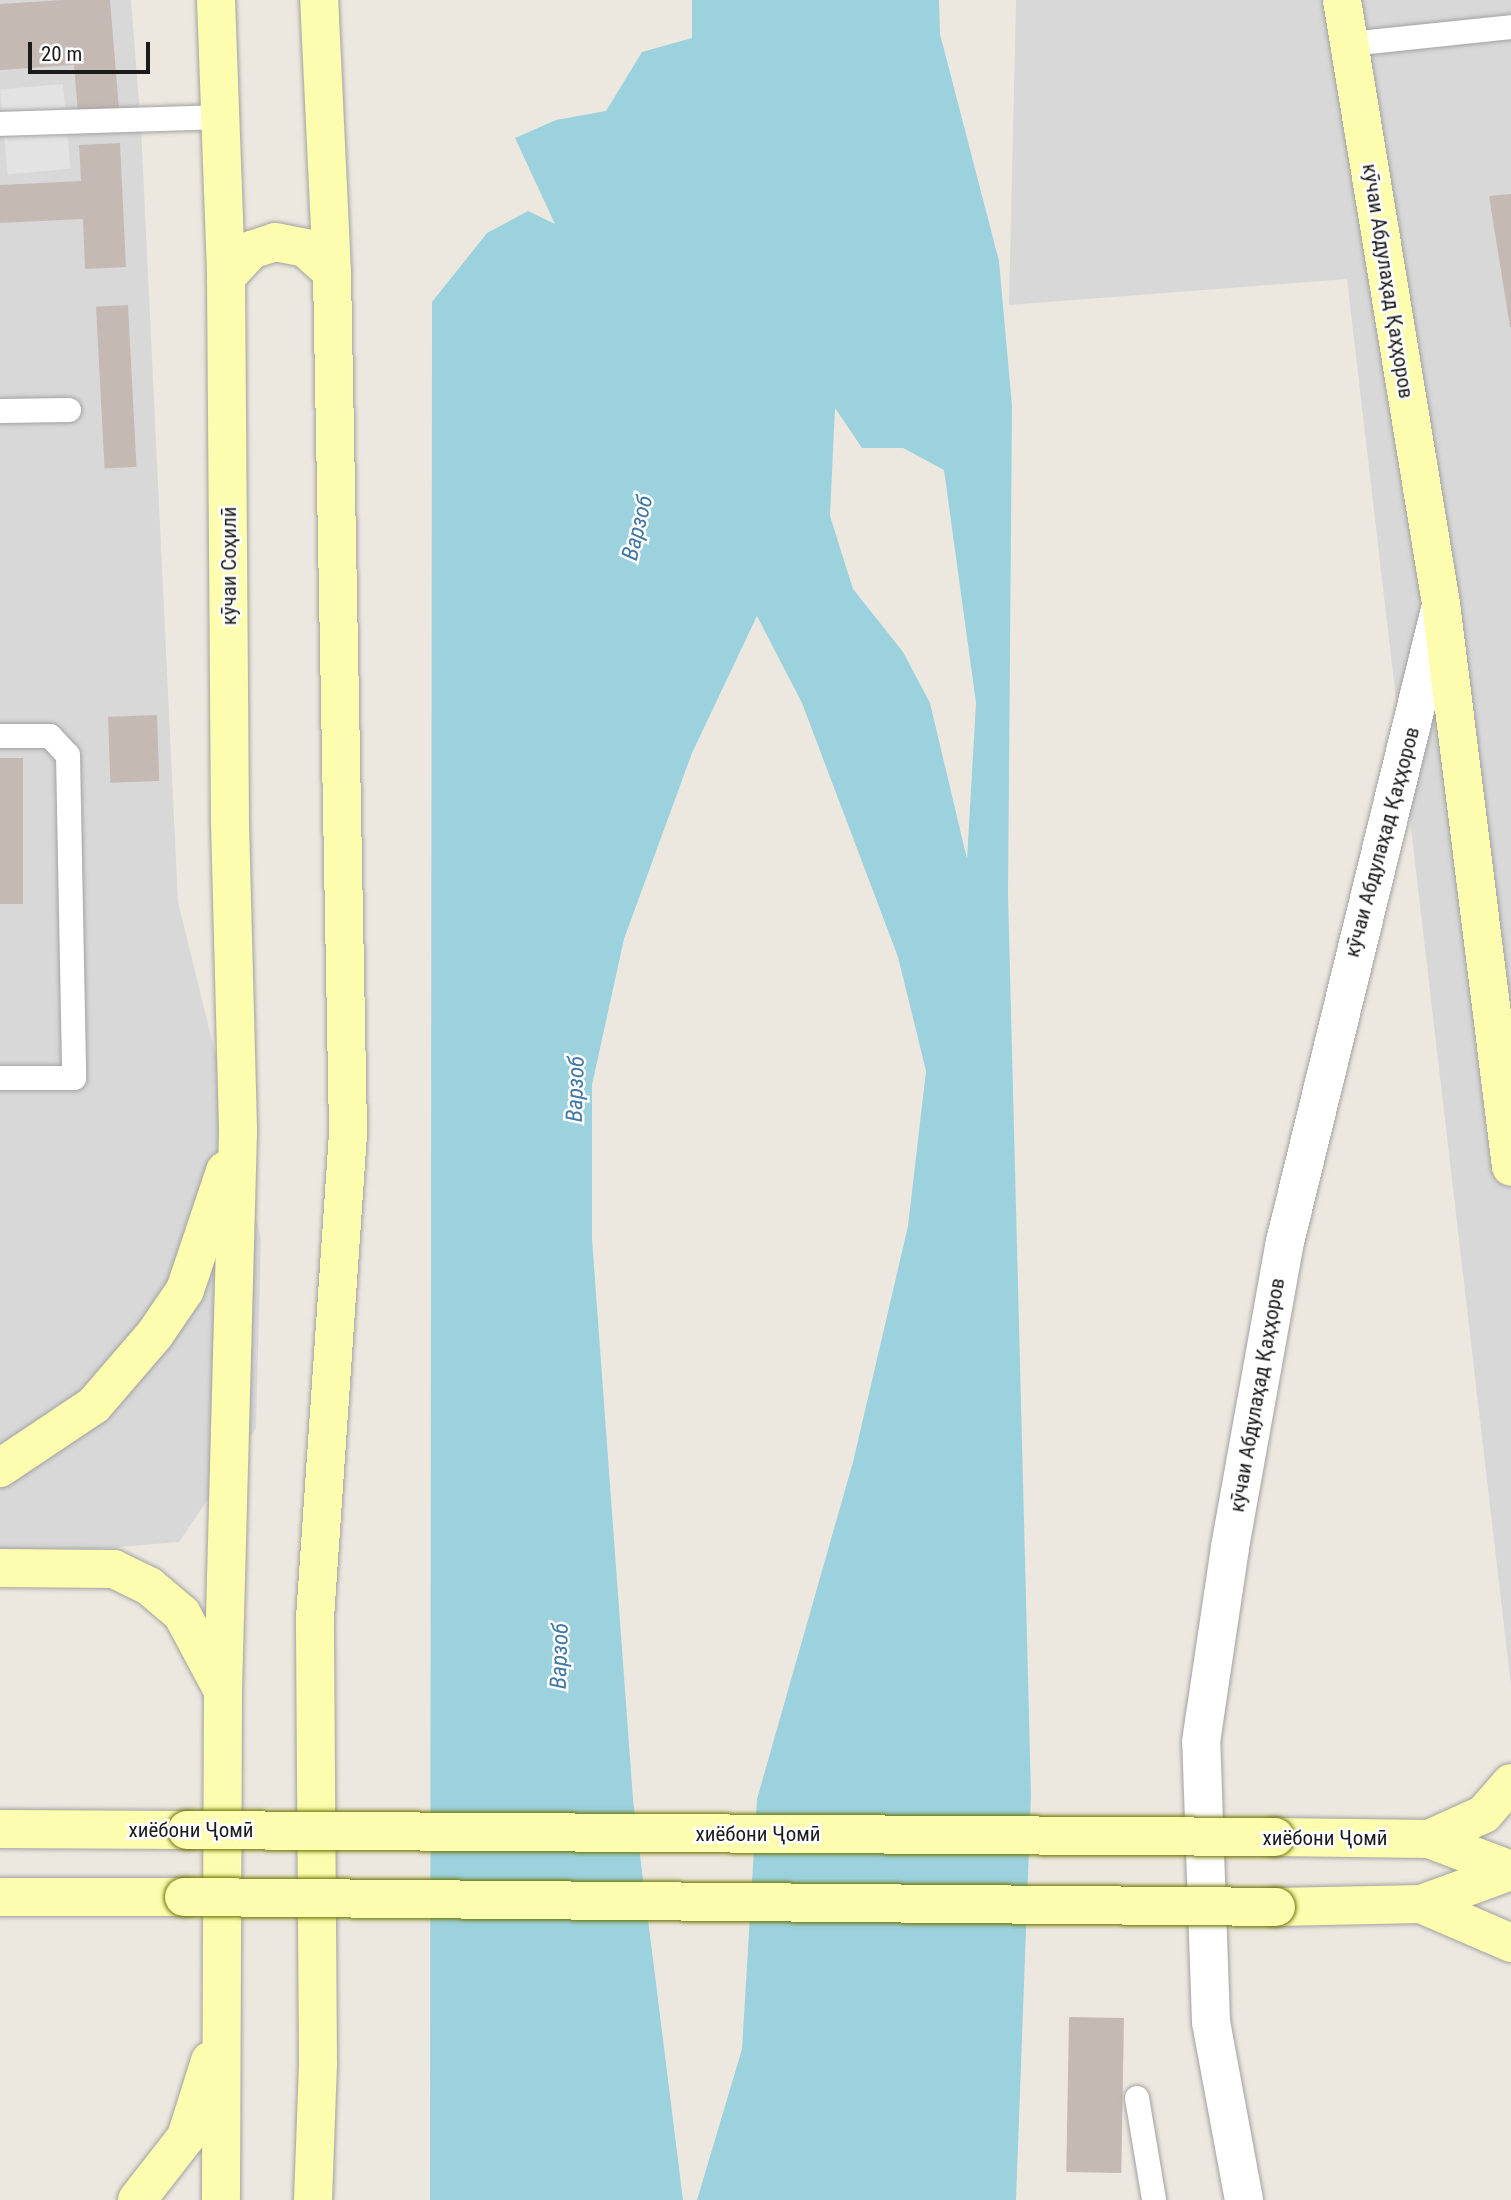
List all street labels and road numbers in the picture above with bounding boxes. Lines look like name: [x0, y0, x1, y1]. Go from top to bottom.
street label: кӯчаи Абдулаҳад Қаҳҳоров: [1357, 162, 1419, 400]
street label: кӯчаи Соҳилӣ: [216, 507, 242, 625]
street label: кӯчаи Абдулаҳад Қаҳҳоров: [1339, 724, 1425, 960]
street label: кӯчаи Абдулаҳад Қаҳҳоров: [1224, 1276, 1290, 1514]
street label: хиёбони Ҷомӣ: [129, 1817, 253, 1843]
street label: хиёбони Ҷомӣ: [696, 1821, 820, 1847]
street label: хиёбони Ҷомӣ: [1263, 1825, 1387, 1851]

